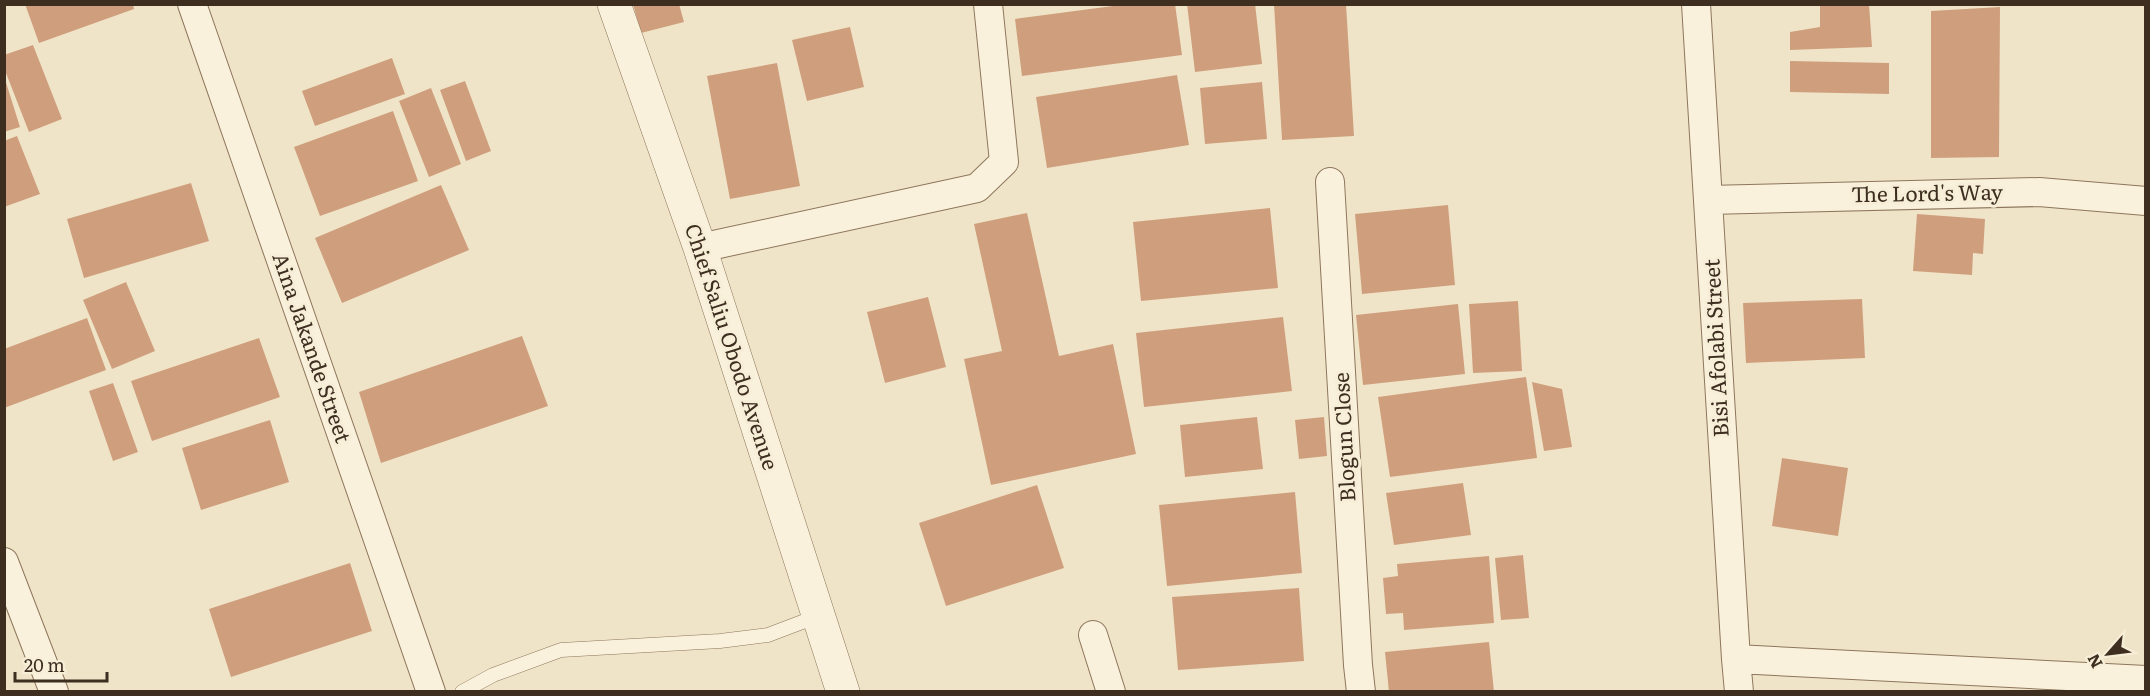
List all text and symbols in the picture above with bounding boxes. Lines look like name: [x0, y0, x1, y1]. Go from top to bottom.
street label: The Lord's Way: [1851, 175, 2004, 208]
street label: Chief Saliu Obodo Avenue: [679, 219, 788, 474]
street label: Aina Jakande Street: [266, 248, 361, 447]
street label: Bisi Afolabi Street: [1694, 258, 1735, 438]
street label: Blogun Close: [1324, 371, 1361, 503]
north arrow: [2078, 624, 2138, 684]
scale bar: [15, 645, 106, 683]
text: N: [2080, 650, 2108, 673]
text: 20 m: [24, 651, 65, 678]

